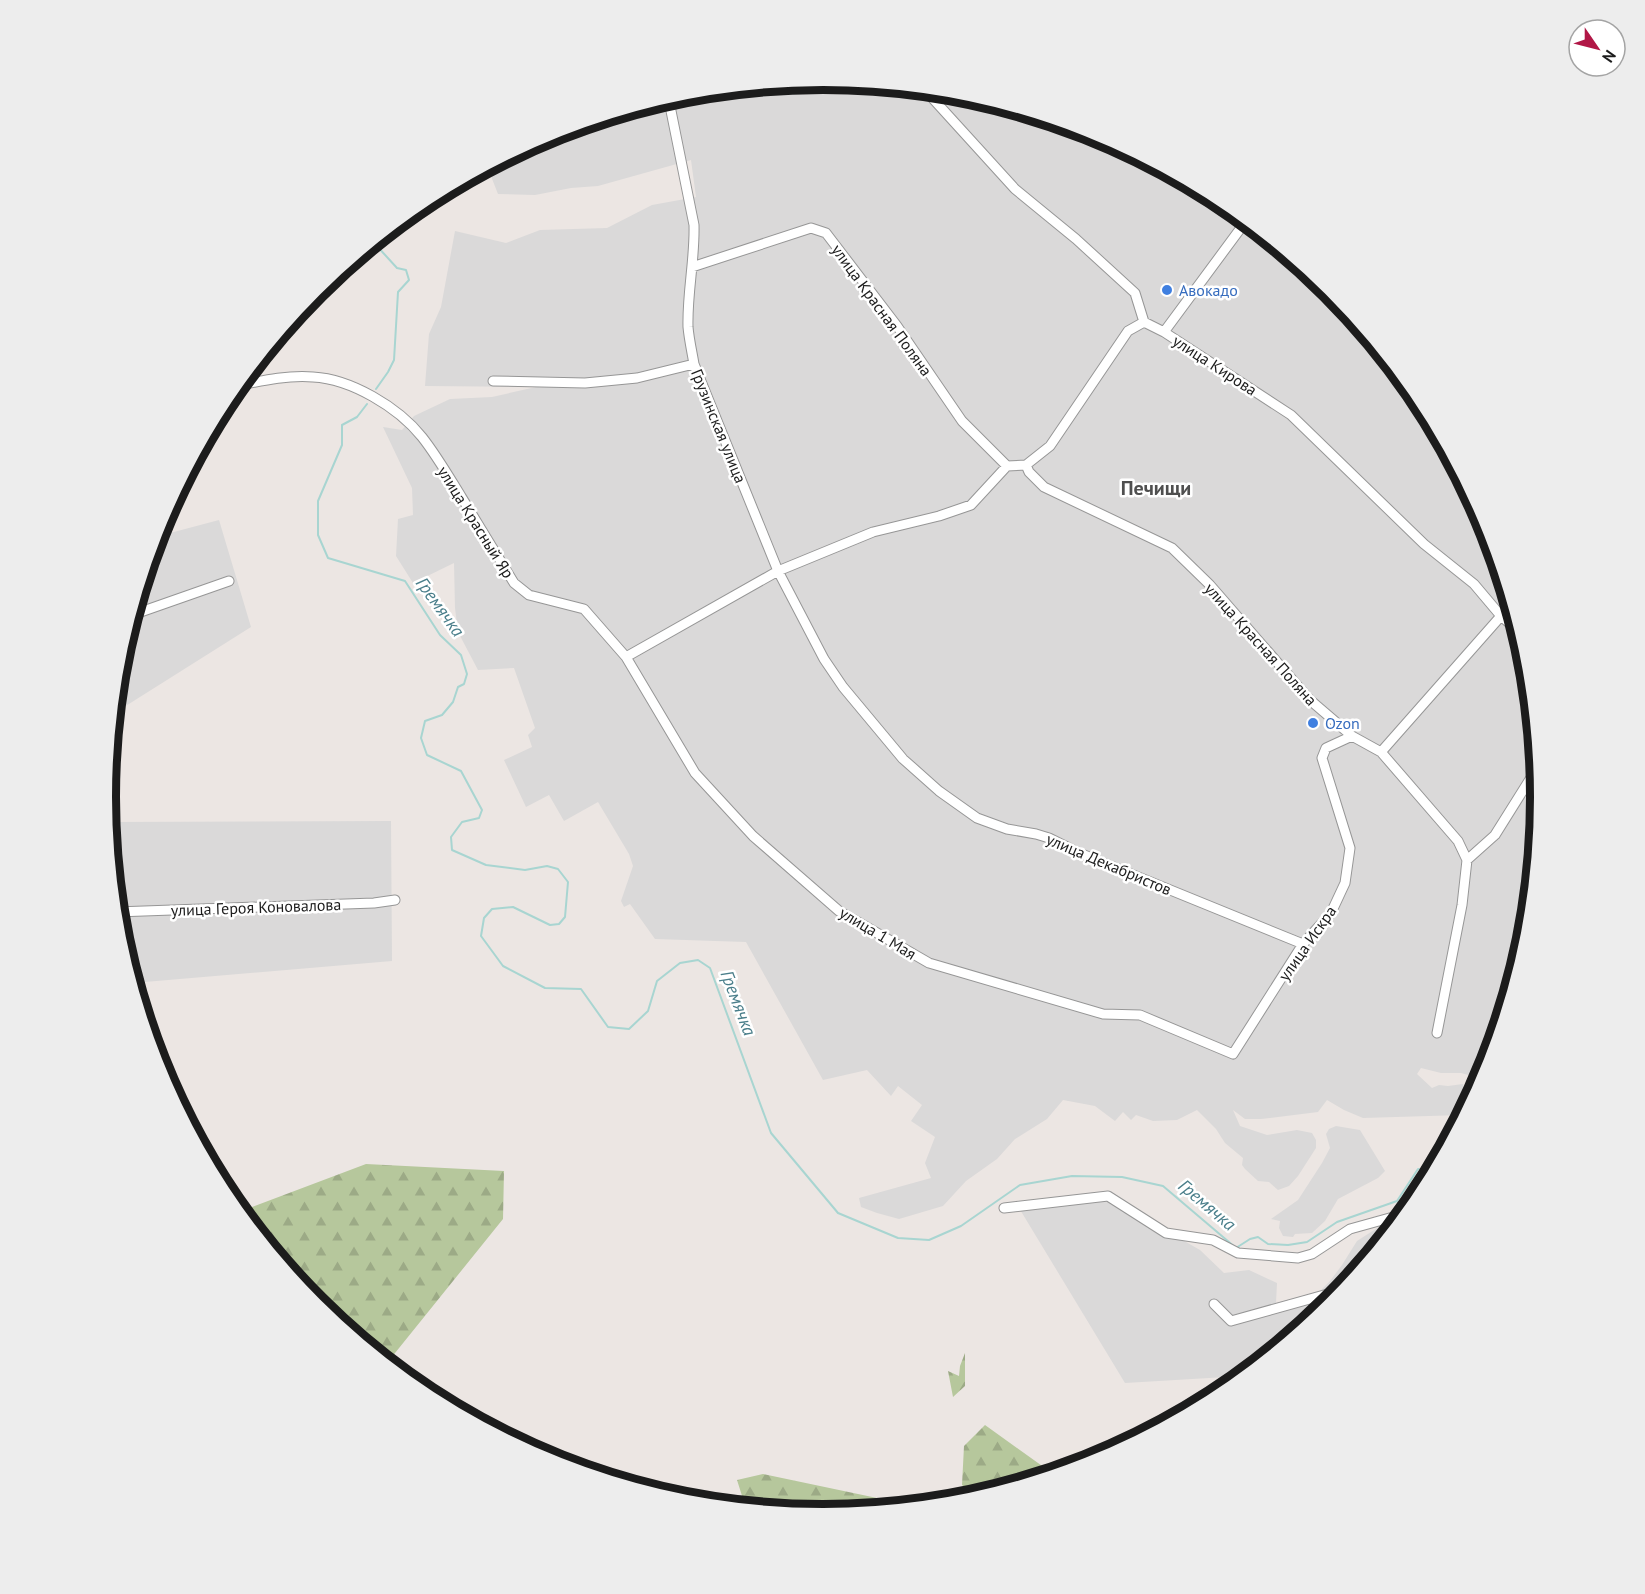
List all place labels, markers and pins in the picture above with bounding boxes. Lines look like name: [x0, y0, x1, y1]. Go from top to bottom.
place label: Авокадо: [1179, 280, 1238, 300]
marker: Авокадо: [1160, 283, 1174, 297]
place label: Ozon: [1325, 713, 1360, 733]
marker: Ozon: [1306, 716, 1320, 730]

